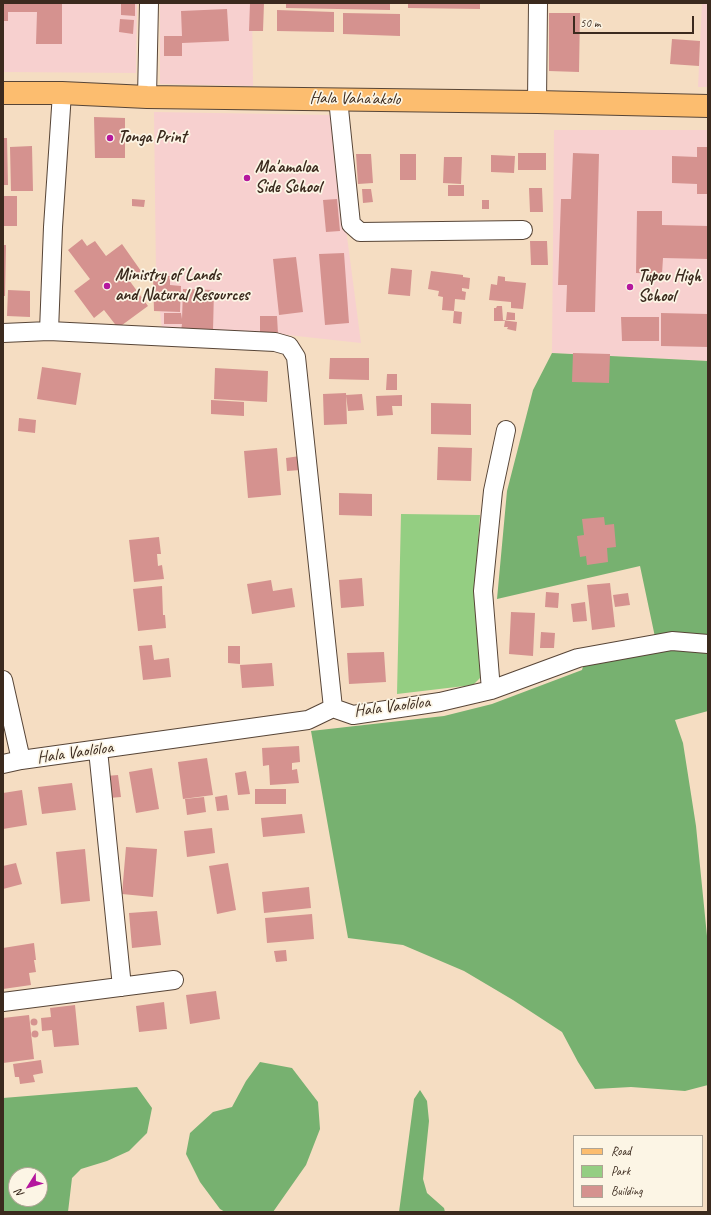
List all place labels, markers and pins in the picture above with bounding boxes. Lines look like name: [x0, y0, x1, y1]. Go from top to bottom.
place label: Tonga Print: [118, 128, 186, 148]
marker: Tonga Print: [105, 133, 115, 143]
place label: Ma'amaloa Side School: [255, 158, 321, 198]
marker: Ma'amaloa Side School: [242, 173, 252, 183]
place label: Ministry of Lands and Natural Resources: [115, 266, 249, 306]
place label: Tupou High School: [638, 267, 701, 307]
marker: Ministry of Lands and Natural Resources: [102, 281, 112, 291]
marker: Tupou High School: [625, 282, 635, 292]

